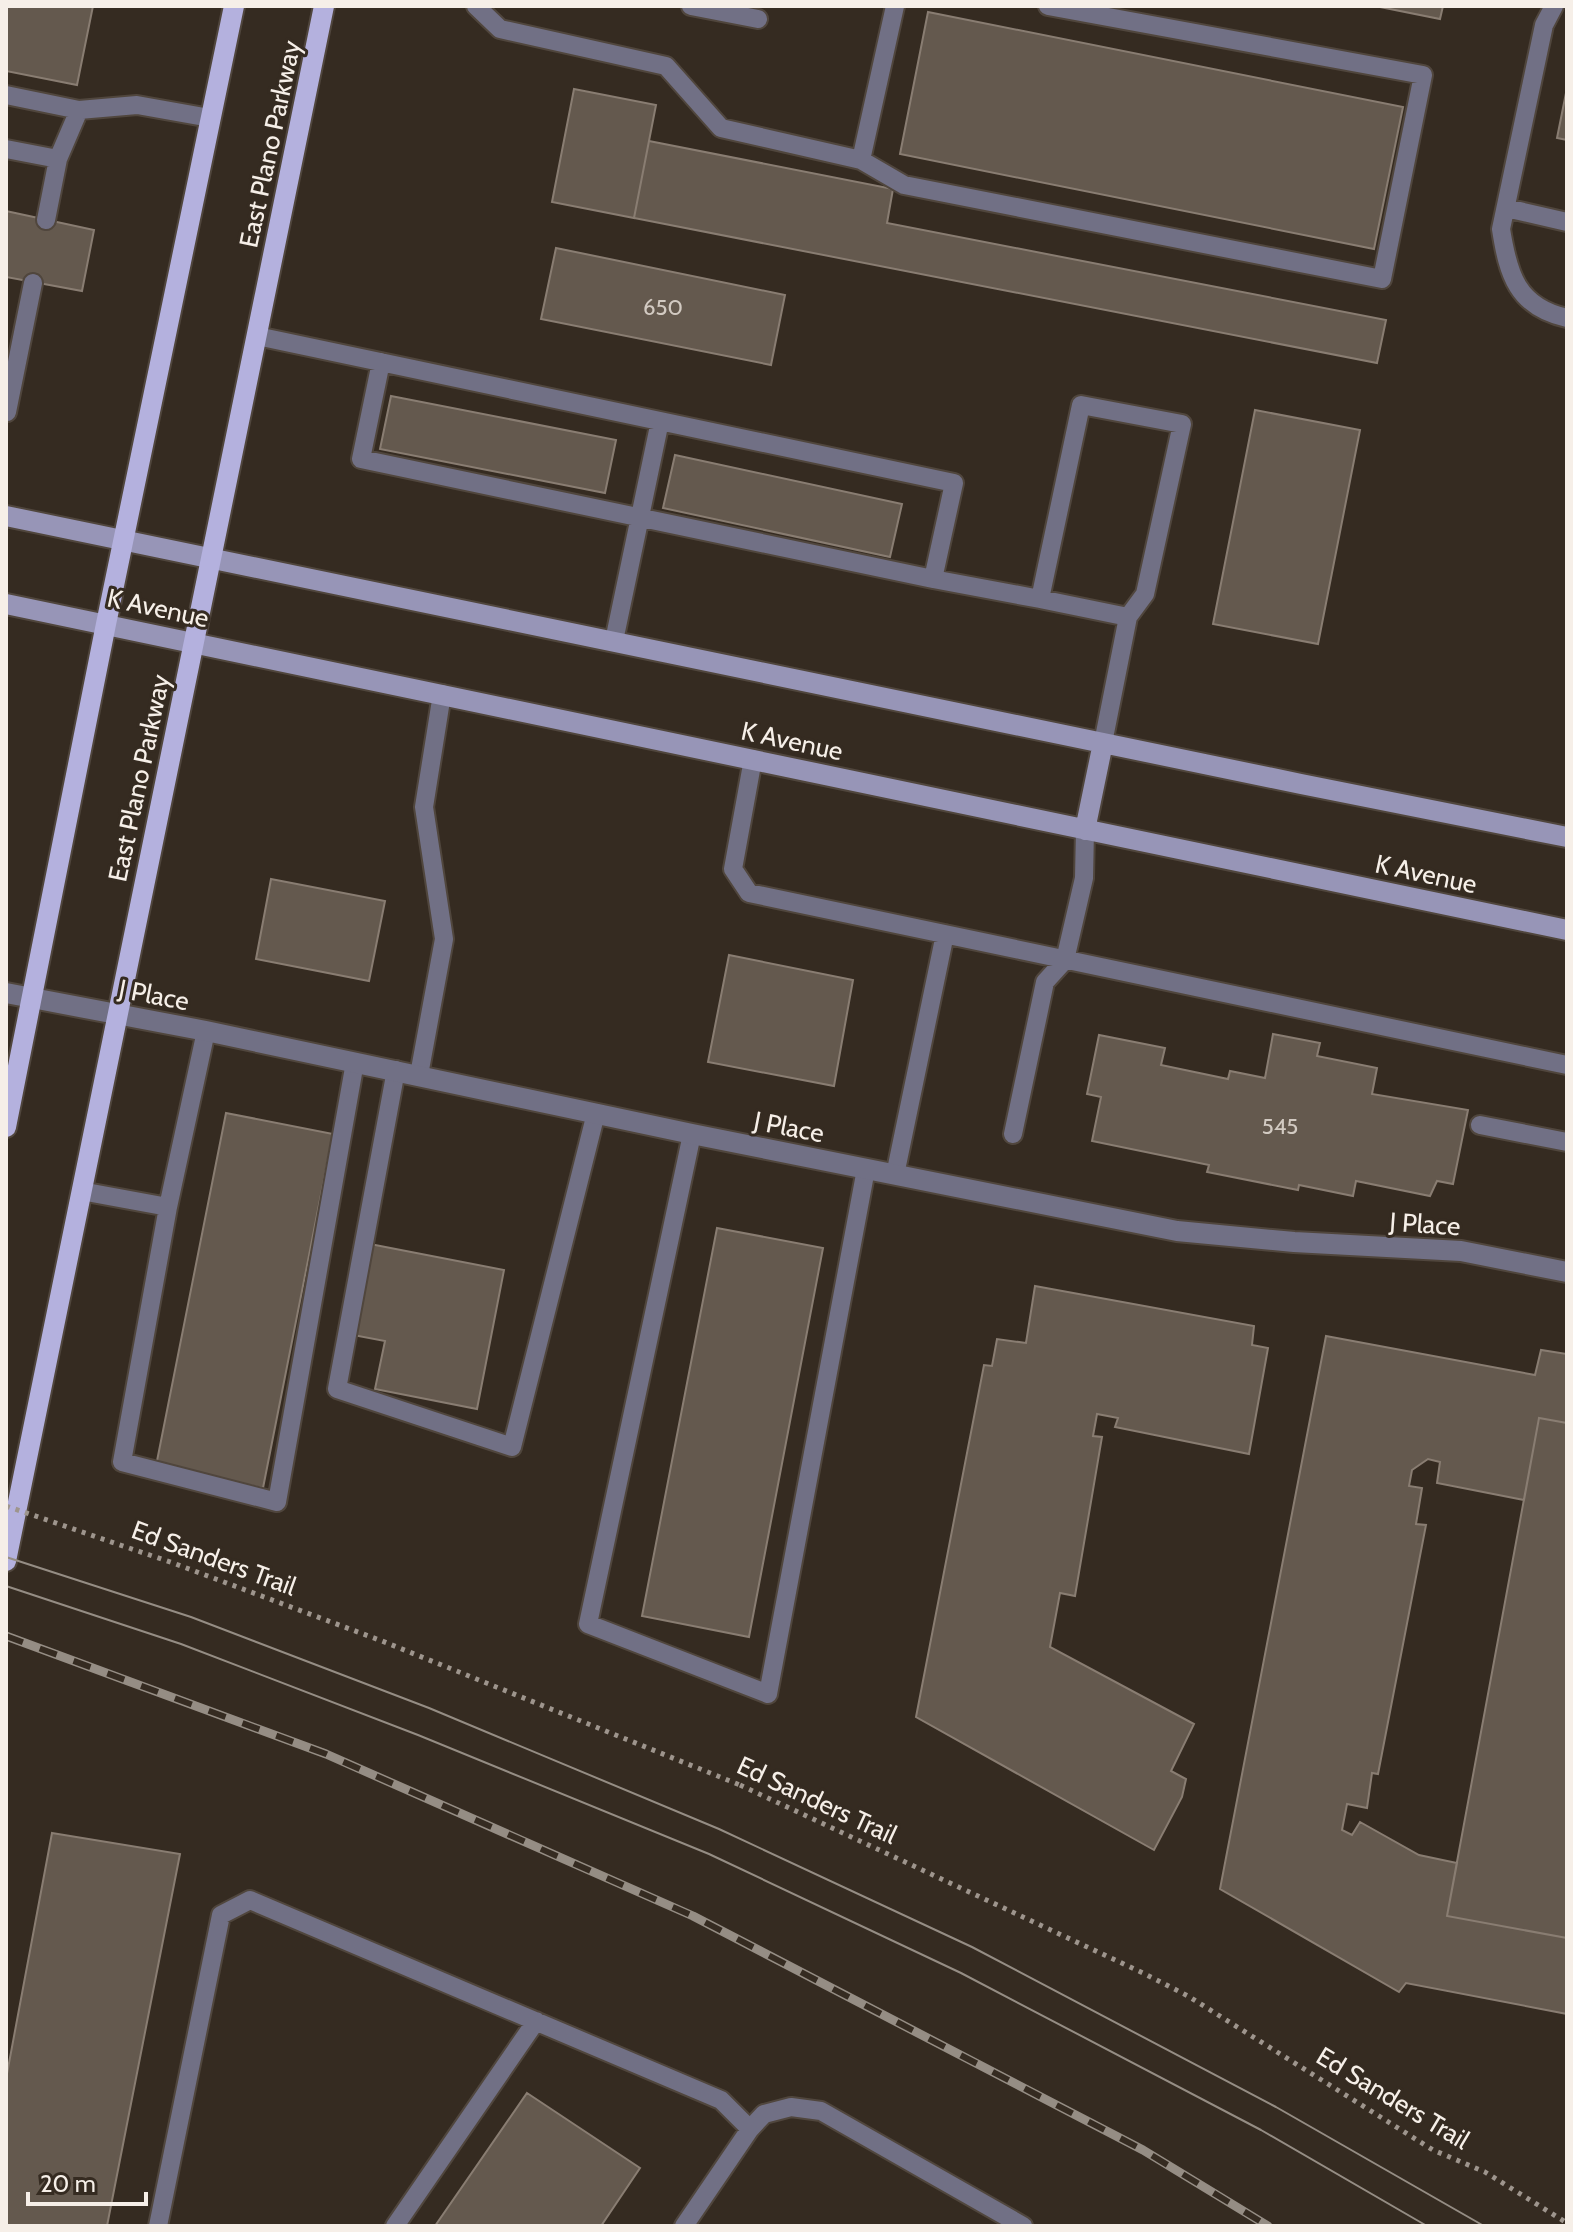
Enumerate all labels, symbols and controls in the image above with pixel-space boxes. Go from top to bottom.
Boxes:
street label: East Plano Parkway [232,37,308,251]
house number: 650 [643,294,683,321]
street label: K Avenue [104,582,212,634]
street label: East Plano Parkway [101,671,177,885]
street label: K Avenue [738,715,846,767]
street label: K Avenue [1372,848,1480,900]
street label: J Place [115,972,192,1017]
street label: J Place [750,1104,827,1149]
house number: 545 [1262,1113,1298,1140]
street label: J Place [1388,1206,1461,1242]
street label: Ed Sanders Trail [127,1513,301,1603]
street label: Ed Sanders Trail [732,1749,902,1851]
street label: Ed Sanders Trail [1311,2040,1475,2156]
scale bar [28,2156,146,2206]
text: 20 m [40,2169,96,2198]

